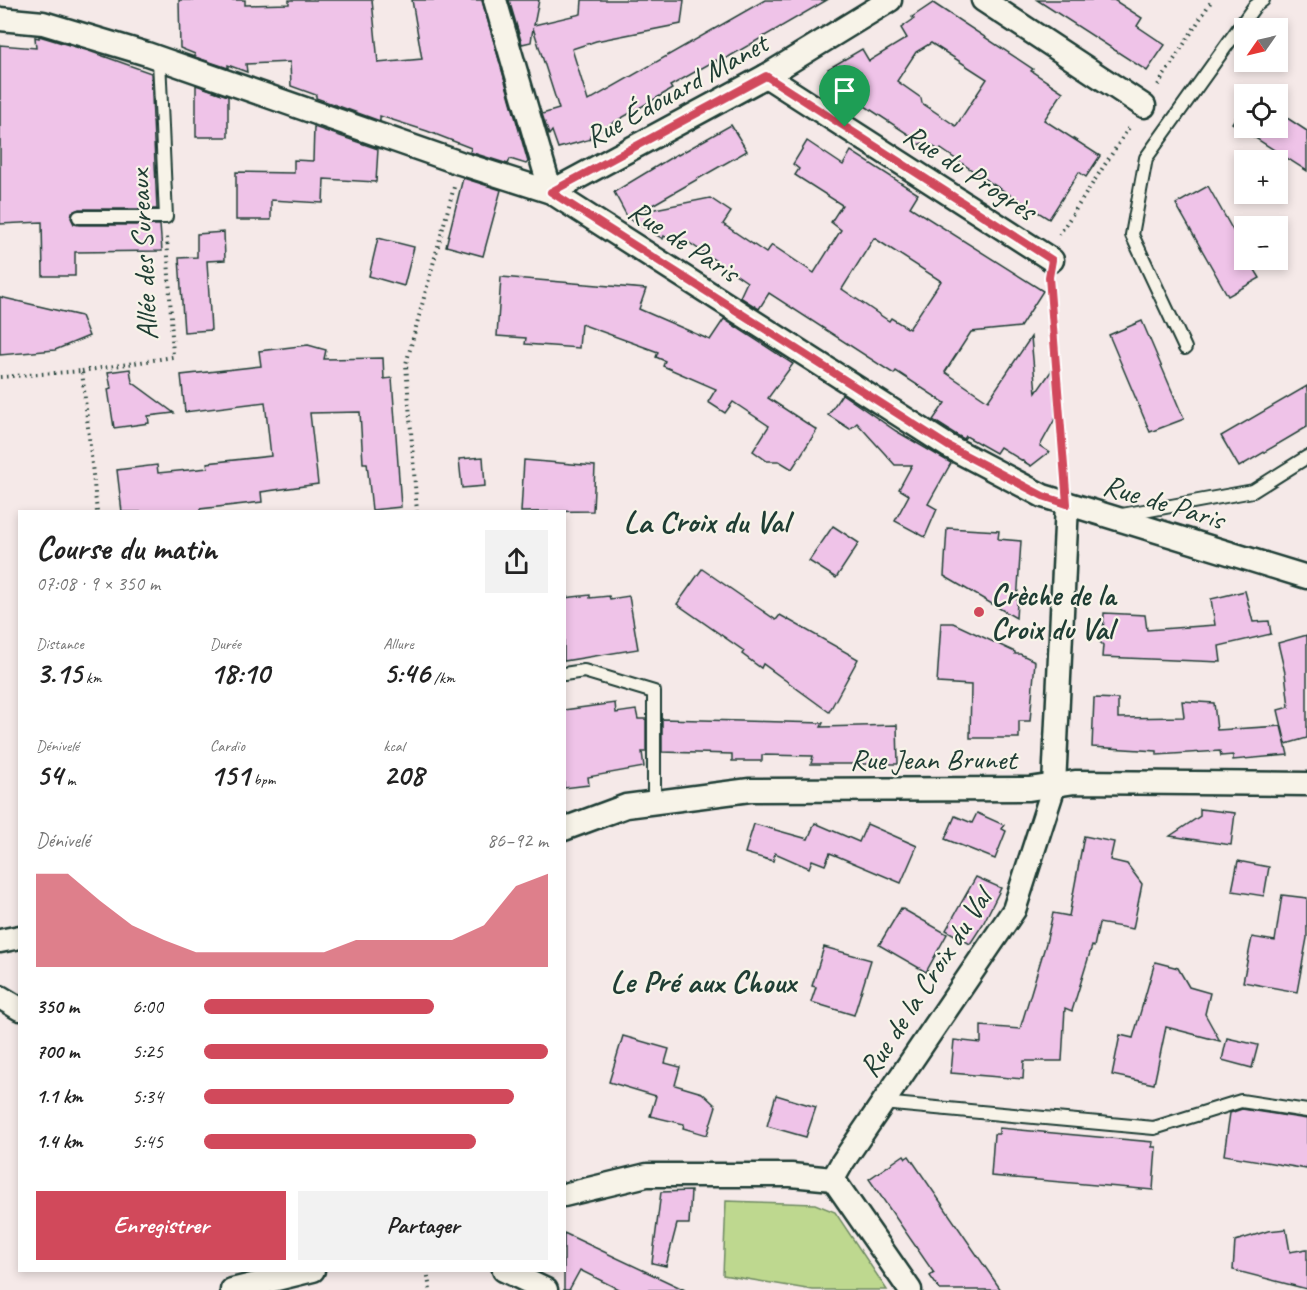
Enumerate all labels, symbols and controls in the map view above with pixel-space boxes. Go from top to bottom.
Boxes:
north arrow [1234,18,1288,72]
map controls [1234,18,1288,270]
street label: Rue Édouard Manet [578,23,777,156]
pin [819,65,870,127]
icon: arrive [828,74,861,107]
button: locate [1234,84,1288,138]
street label: Rue du Progrès [897,115,1046,230]
button: + [1234,150,1288,204]
street label: Allée des Sureaux [119,166,166,341]
street label: Rue de Paris [621,191,749,292]
button: − [1234,216,1288,270]
street label: Rue de Paris [1099,466,1232,539]
district label: La Croix du Val [624,501,795,542]
text: Course du matin [36,527,217,569]
button: share [485,530,548,593]
text: 07:08 · 9 × 350 m [36,571,160,596]
place label: Crèche de la Croix du Val [991,576,1118,648]
marker: Crèche de la Croix du Val [972,605,986,619]
text: Distance [36,634,84,654]
text: Durée [210,634,241,654]
text: Allure [383,634,414,654]
text: 3.15 [36,654,82,692]
text: 18:10 [210,654,270,692]
text: 5:46 [383,654,430,692]
text: km [82,668,101,688]
text: /km [430,668,455,688]
text: Dénivelé [36,736,79,756]
text: Cardio [210,736,245,756]
text: kcal [383,736,404,756]
street label: Rue Jean Brunet [850,740,1019,778]
text: 54 [36,756,63,794]
text: 151 [210,756,250,794]
text: 208 [383,756,424,794]
text: m [63,770,75,790]
text: bpm [250,770,276,790]
text: Dénivelé [36,828,90,853]
text: 86–92 m [487,828,548,853]
street label: Rue de la Croix du Val [850,878,1003,1084]
district label: Le Pré aux Choux [610,961,799,1002]
text: 350 m [36,994,79,1019]
text: 6:00 [132,994,163,1019]
text: 700 m [36,1039,79,1064]
text: 5:25 [132,1039,163,1064]
text: 1.1 km [36,1084,83,1109]
text: 5:34 [132,1084,163,1109]
text: 1.4 km [36,1129,83,1154]
text: 5:45 [132,1129,163,1154]
button: Enregistrer [36,1191,286,1260]
button: Partager [298,1191,548,1260]

